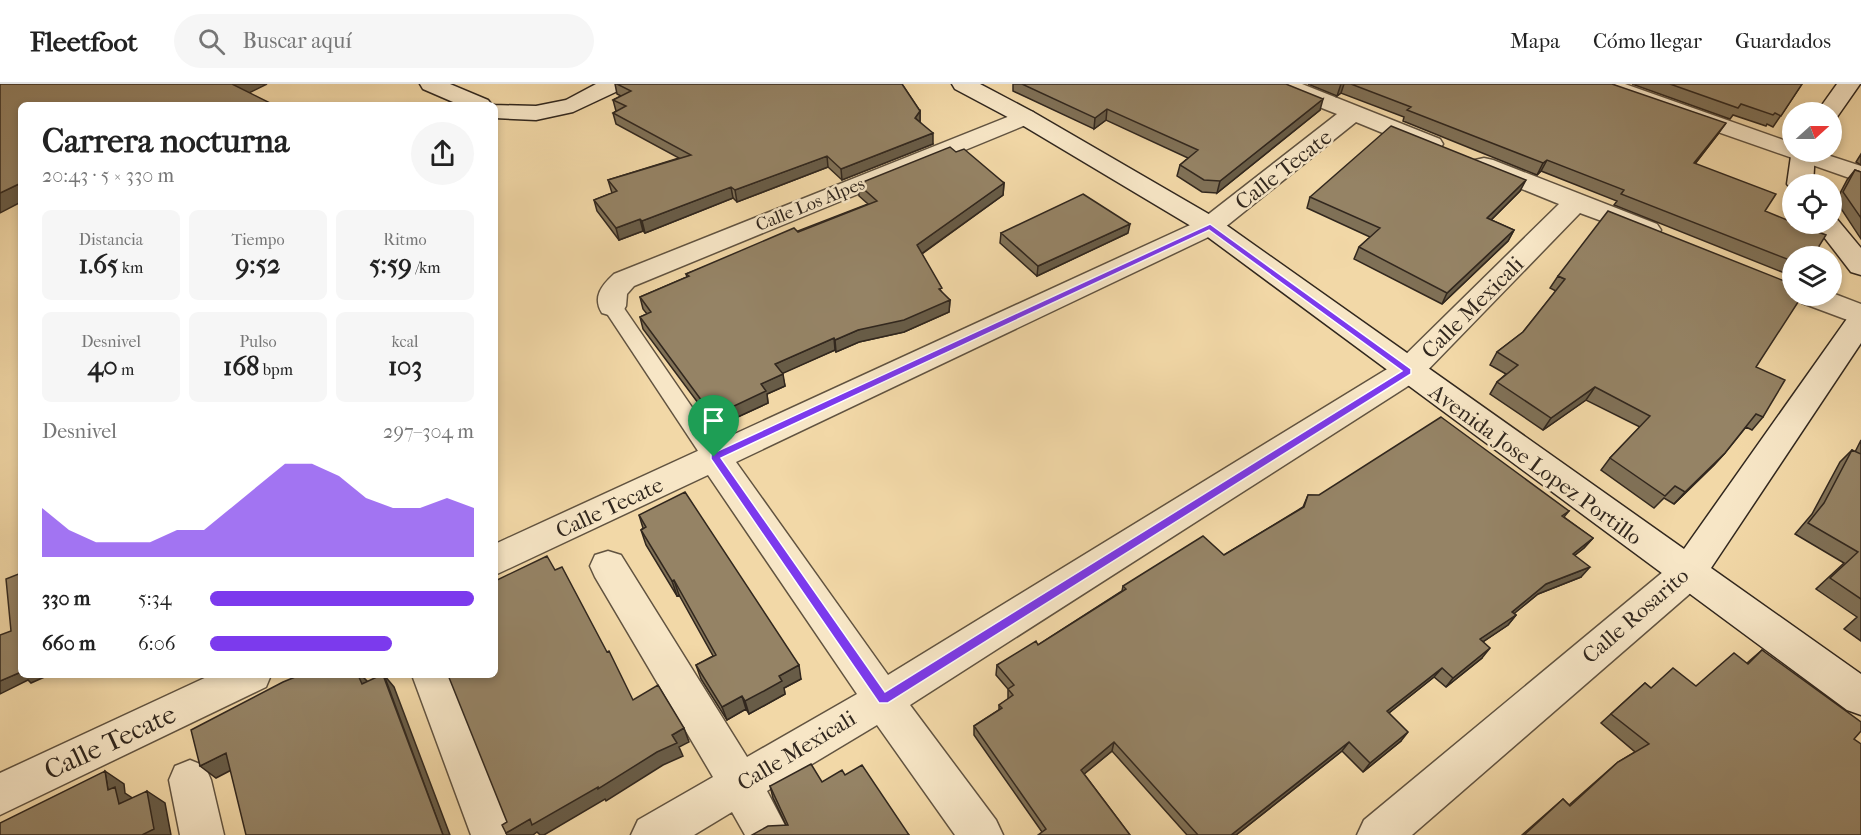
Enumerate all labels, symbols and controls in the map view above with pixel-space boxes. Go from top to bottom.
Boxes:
search box [174,14,594,68]
text: Fleetfoot [30,25,138,58]
icon: search [195,25,228,58]
text: Buscar aquí [243,28,352,54]
text: Mapa [1510,29,1560,53]
text: Cómo llegar [1593,29,1702,53]
text: Guardados [1735,29,1831,53]
north arrow [1782,102,1842,162]
map controls [1782,102,1842,306]
text: Carrera nocturna [42,122,289,161]
button: share [411,122,474,185]
street label: Calle Tecate [1230,124,1337,215]
text: 20:43 · 5 × 330 m [42,164,174,187]
street label: Calle Los Alpes [753,173,868,236]
button: locate [1782,174,1842,234]
text: Distancia [79,230,143,249]
text: Tiempo [231,230,285,249]
text: Ritmo [383,230,427,249]
button: layers [1782,246,1842,306]
text: 1.65 [79,249,118,280]
text: 9:52 [236,249,280,280]
text: 5:59 [369,249,412,280]
street label: Calle Mexicali [1416,251,1529,364]
text: km [118,258,143,277]
text: /km [412,258,441,277]
text: Desnivel [81,332,141,351]
text: Pulso [239,332,277,351]
text: kcal [392,332,418,351]
text: 40 [88,351,117,382]
text: 168 [223,351,259,382]
text: 103 [388,351,422,382]
text: m [117,360,134,379]
text: bpm [259,360,293,379]
street label: Avenida Jose Lopez Portillo [1423,378,1647,551]
pin [688,395,739,457]
icon: arrive [697,404,730,437]
text: Desnivel [42,420,117,443]
text: 297–304 m [383,420,474,443]
street label: Calle Tecate [552,472,667,544]
street label: Calle Rosarito [1577,562,1694,669]
text: 330 m [42,587,90,610]
text: 5:34 [138,587,172,610]
text: 660 m [42,632,96,655]
text: 6:06 [138,632,176,655]
street label: Calle Tecate [39,698,181,786]
street label: Calle Mexicali [733,705,861,796]

